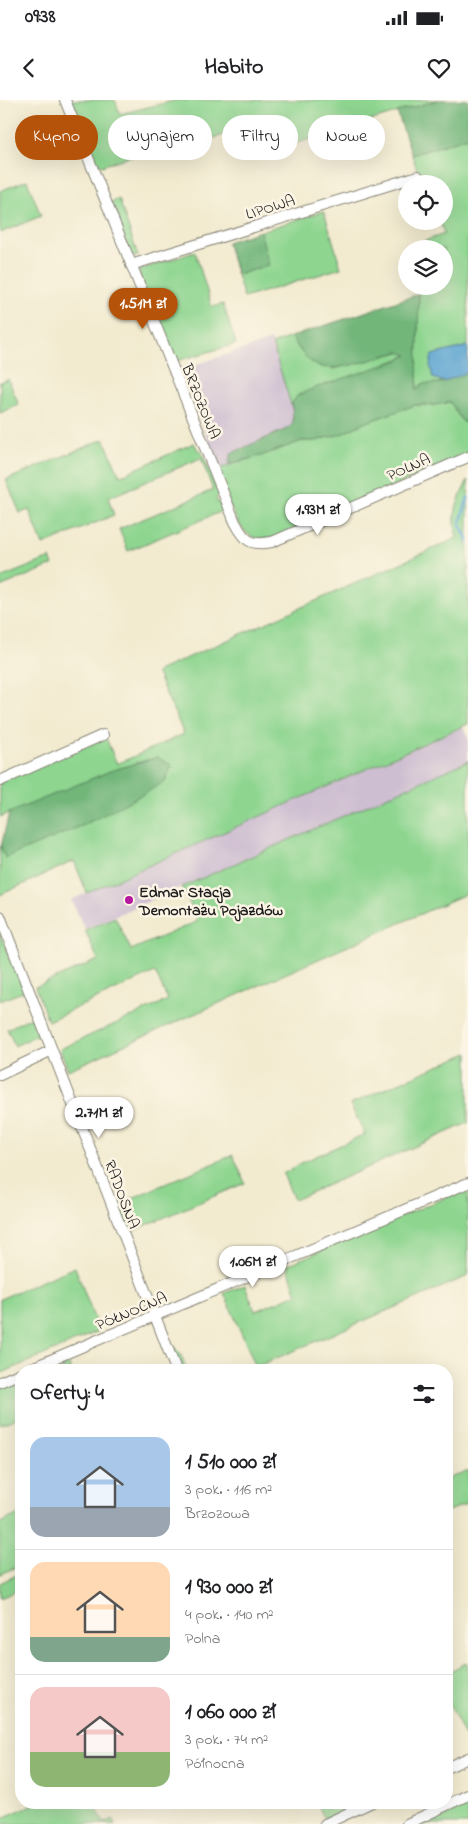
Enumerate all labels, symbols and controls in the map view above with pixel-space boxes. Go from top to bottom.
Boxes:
text: 09:38 [25,4,56,31]
text: Habito [204,52,264,84]
icon: back [15,54,43,82]
icon: heart [425,54,453,82]
chip: Kupno [15,115,98,160]
chip: Wynajem [108,115,212,160]
chip: Filtry [222,115,298,160]
chip: Nowe [308,115,385,160]
map controls [398,175,453,295]
button: locate [398,175,453,230]
street label: LIPOWA [243,189,298,227]
button: layers [398,240,453,295]
pin: 1.51M zł [91,288,195,330]
text: 1.51M zł [120,292,166,316]
street label: BRZOZOWA [174,360,226,443]
street label: POLNA [383,448,435,488]
pin: 1.93M zł [266,494,370,536]
text: 1.93M zł [296,498,340,522]
place label: Edmar Stacja Demontażu Pojazdów [138,881,284,923]
marker: Edmar Stacja Demontażu Pojazdów [123,894,135,906]
pin: 2.71M zł [47,1096,151,1139]
text: 2.71M zł [76,1101,122,1125]
street label: RADOSNA [97,1157,145,1233]
pin: 1.06M zł [201,1246,305,1288]
text: 1.06M zł [230,1250,276,1274]
street label: PÓŁNOCNA [92,1286,171,1338]
text: Oferty: 4 [30,1379,104,1409]
icon: filters [410,1380,438,1408]
text: 1 510 000 zł [185,1448,276,1478]
icon: home [70,1457,130,1517]
text: 3 pok. · 116 m² [185,1478,272,1502]
text: Brzozowa [185,1502,250,1526]
text: 1 930 000 zł [185,1573,272,1603]
icon: home [70,1582,130,1642]
text: 4 pok. · 140 m² [185,1603,274,1627]
text: Polna [185,1627,220,1651]
text: 1 060 000 zł [185,1698,276,1728]
icon: home [70,1707,130,1767]
text: 3 pok. · 74 m² [185,1728,268,1752]
text: Północna [185,1752,245,1776]

